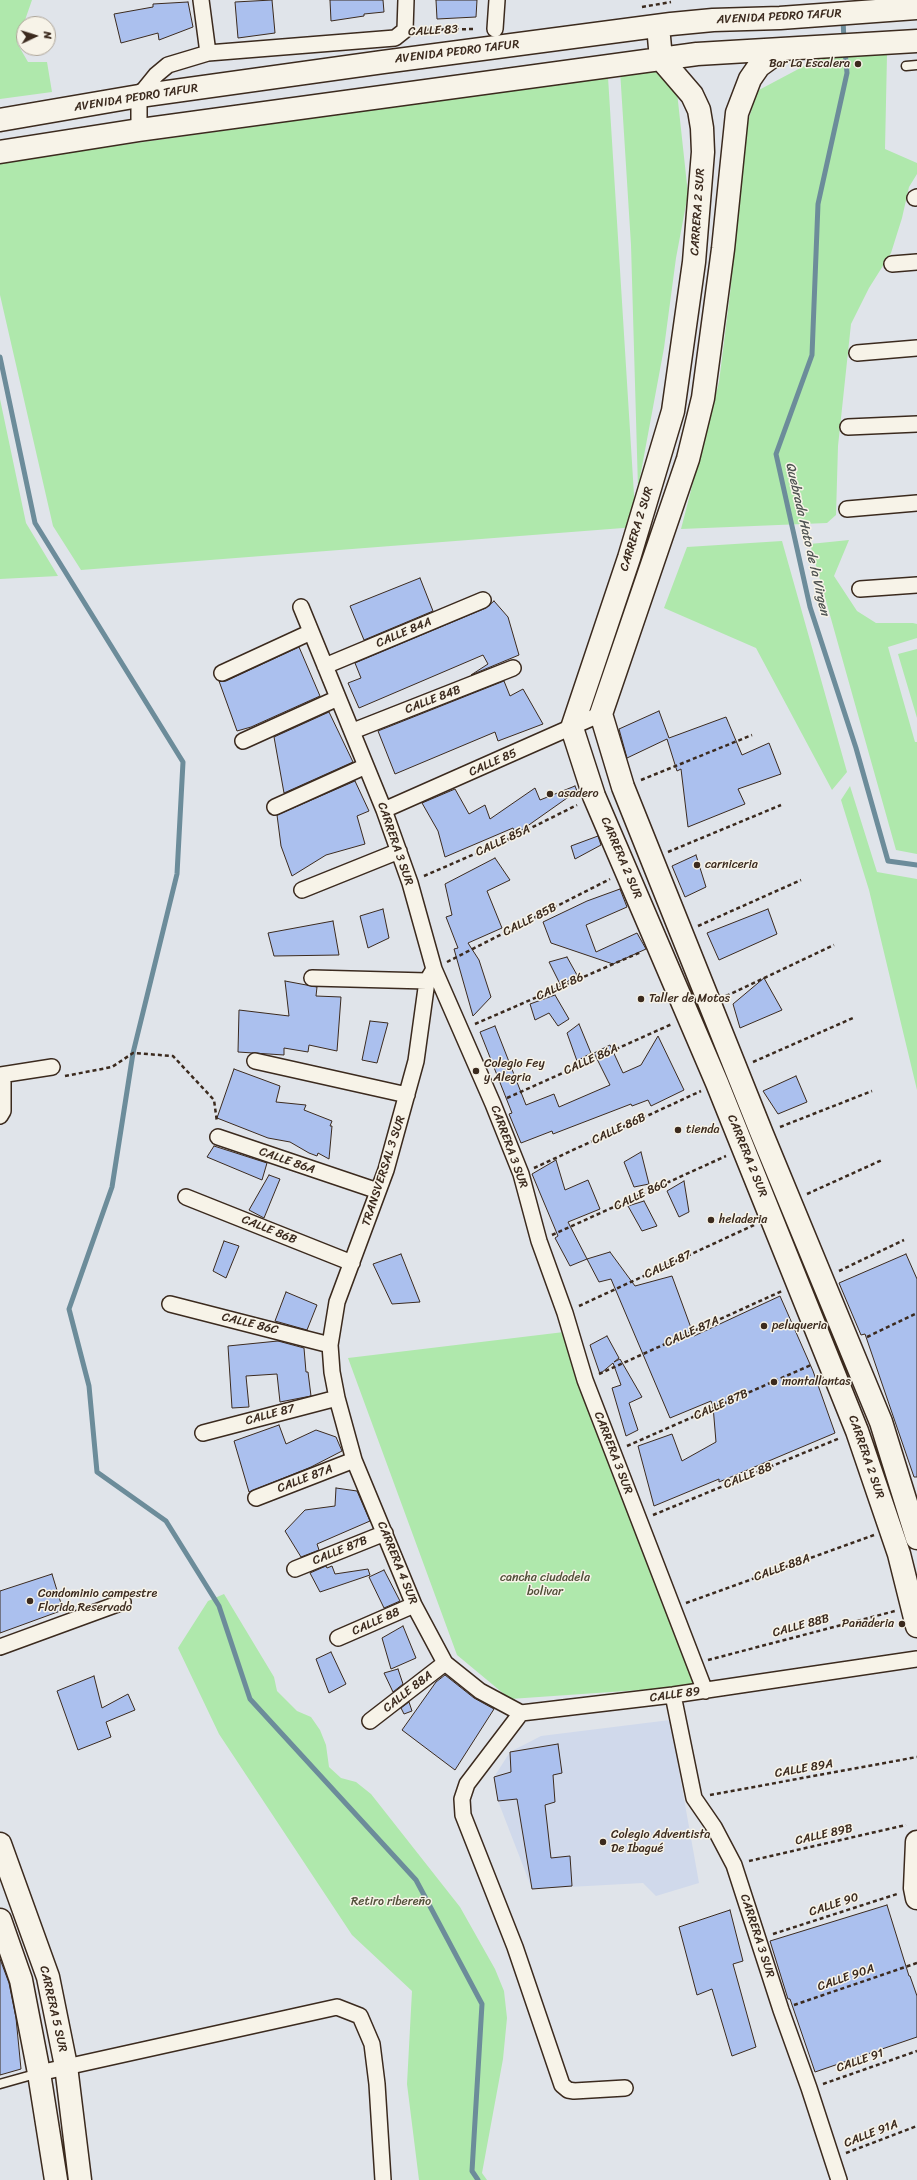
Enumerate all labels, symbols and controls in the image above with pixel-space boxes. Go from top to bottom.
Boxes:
street label: AVENIDA PEDRO TAFUR [716,7,842,27]
north arrow [16,16,56,56]
street label: CALLE 83 [408,23,458,39]
text: N [38,31,57,40]
street label: AVENIDA PEDRO TAFUR [394,37,520,67]
place label: Bar La Escalera [769,57,850,71]
marker: Bar La Escalera [853,59,863,69]
street label: AVENIDA PEDRO TAFUR [73,81,199,115]
street label: CARRERA 2 SUR [688,168,708,256]
water label: Quebrada Hato de la Virgen [782,461,832,617]
street label: CARRERA 2 SUR [617,485,657,573]
street label: CALLE 84A [374,615,434,651]
street label: CALLE 84B [403,683,463,717]
street label: CALLE 85 [467,746,519,780]
place label: asadero [558,787,599,801]
marker: asadero [545,789,555,799]
street label: CARRERA 3 SUR [374,800,416,888]
street label: CARRERA 2 SUR [597,815,645,901]
street label: CALLE 85A [473,822,533,860]
place label: carniceria [705,858,758,872]
marker: carniceria [692,860,702,870]
street label: CALLE 85B [501,900,559,940]
street label: CALLE 86 [534,970,586,1004]
place label: Taller de Motos [649,992,730,1006]
marker: Taller de Motos [636,994,646,1004]
street label: CALLE 86A [562,1042,620,1078]
place label: Colegio Fey y Alegria [484,1057,545,1085]
marker: Colegio Fey y Alegria [471,1066,481,1076]
street label: CARRERA 3 SUR [487,1104,531,1190]
street label: CALLE 86B [590,1110,648,1148]
street label: CARRERA 2 SUR [724,1113,770,1199]
street label: TRANSVERSAL 3 SUR [359,1114,409,1228]
place label: tienda [686,1123,720,1137]
marker: tienda [673,1125,683,1135]
street label: CALLE 86A [257,1145,317,1177]
street label: CALLE 86C [612,1176,670,1214]
street label: CALLE 86B [239,1212,299,1248]
place label: heladeria [719,1213,767,1227]
marker: heladeria [706,1215,716,1225]
street label: CALLE 87 [642,1248,694,1282]
street label: CALLE 86C [220,1310,280,1338]
street label: CALLE 87A [662,1314,722,1350]
place label: peluqueria [772,1319,827,1333]
marker: peluqueria [759,1321,769,1331]
place label: montallantas [782,1375,851,1389]
marker: montallantas [769,1377,779,1387]
street label: CALLE 87B [692,1387,750,1423]
street label: CALLE 87 [244,1402,296,1428]
street label: CARRERA 3 SUR [591,1410,635,1496]
street label: CARRERA 2 SUR [845,1413,887,1501]
street label: CALLE 88 [722,1460,774,1492]
street label: CALLE 87A [275,1462,335,1496]
street label: CARRERA 4 SUR [374,1519,420,1607]
street label: CALLE 87B [310,1533,370,1569]
street label: CALLE 88A [752,1551,812,1585]
park label: cancha ciudadela bolivar [500,1571,590,1599]
place label: Condominio campestre Florida Reservado [38,1587,157,1615]
marker: Condominio campestre Florida Reservado [25,1596,35,1606]
street label: CALLE 88 [350,1605,402,1639]
street label: CALLE 88B [771,1612,831,1640]
place label: Panaderia [842,1617,894,1631]
marker: Panaderia [897,1619,907,1629]
street label: CALLE 88A [380,1668,436,1716]
street label: CALLE 89 [649,1684,701,1706]
street label: CALLE 89A [774,1757,834,1781]
street label: CALLE 89B [794,1821,854,1849]
place label: Colegio Adventista De Ibagué [611,1828,710,1856]
marker: Colegio Adventista De Ibagué [598,1837,608,1847]
street label: CALLE 90 [807,1890,861,1920]
street label: CARRERA 3 SUR [737,1892,777,1980]
park label: Retiro ribereño [351,1895,431,1909]
street label: CALLE 90A [816,1962,876,1994]
street label: CARRERA 5 SUR [36,1965,70,2053]
street label: CALLE 91 [835,2046,885,2076]
street label: CALLE 91A [842,2117,900,2151]

